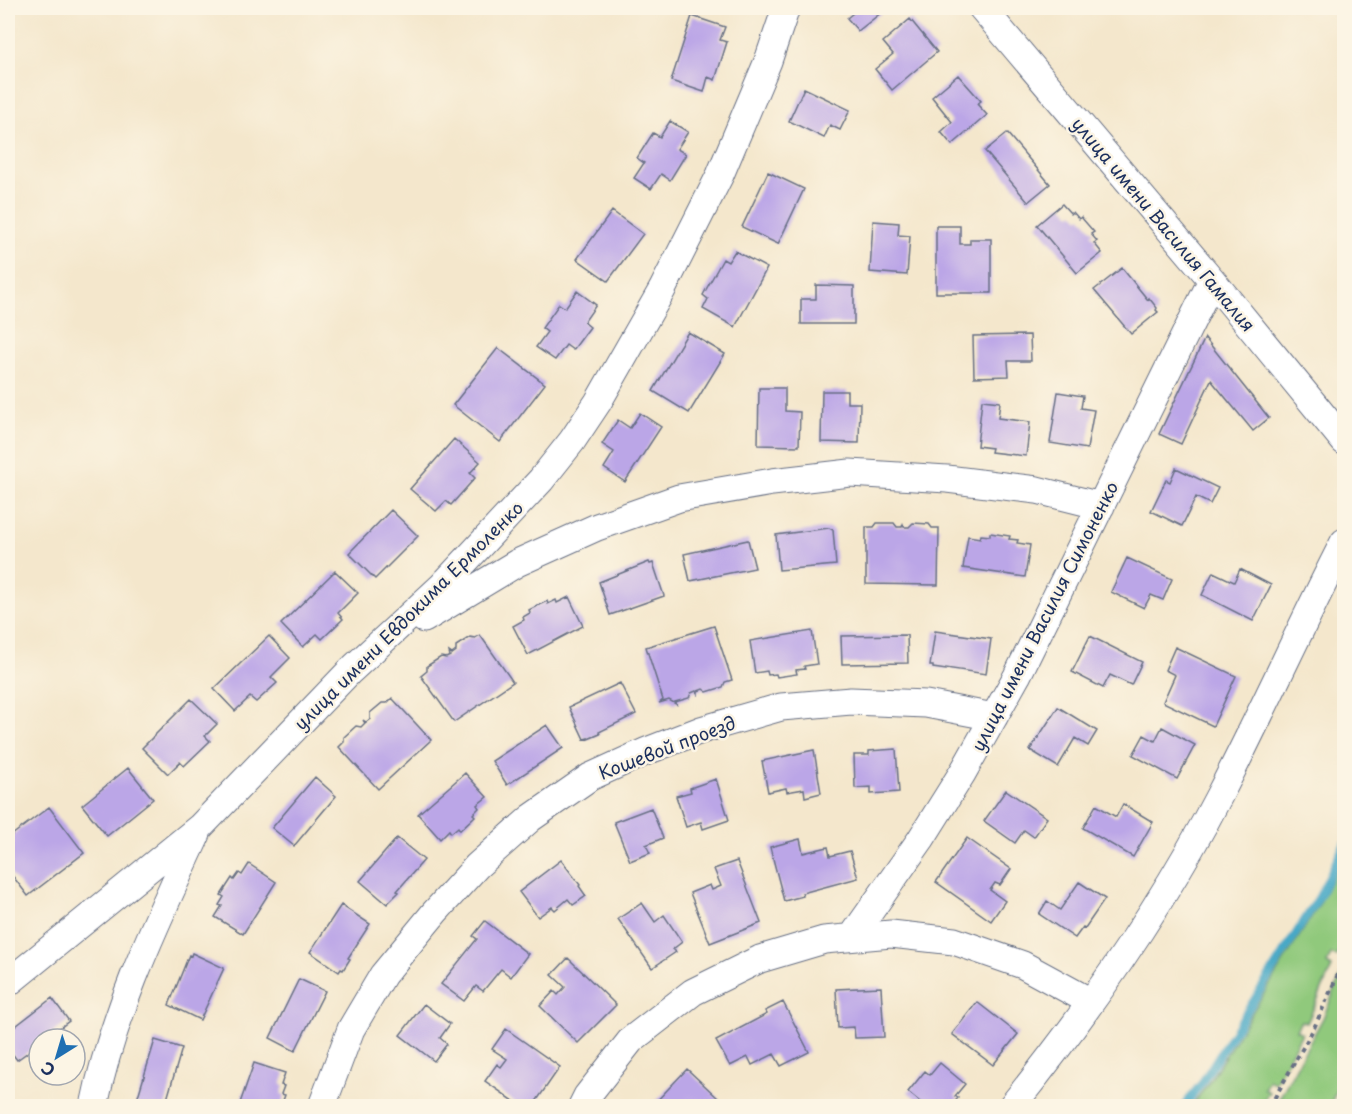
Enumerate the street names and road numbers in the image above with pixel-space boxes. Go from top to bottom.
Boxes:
street label: улица имени Василия Гамалия [1066,111,1262,337]
street label: улица имени Василия Симоненко [964,476,1124,756]
street label: улица имени Евдокима Ермоленко [287,494,529,736]
street label: Кошевой проезд [594,708,740,786]

